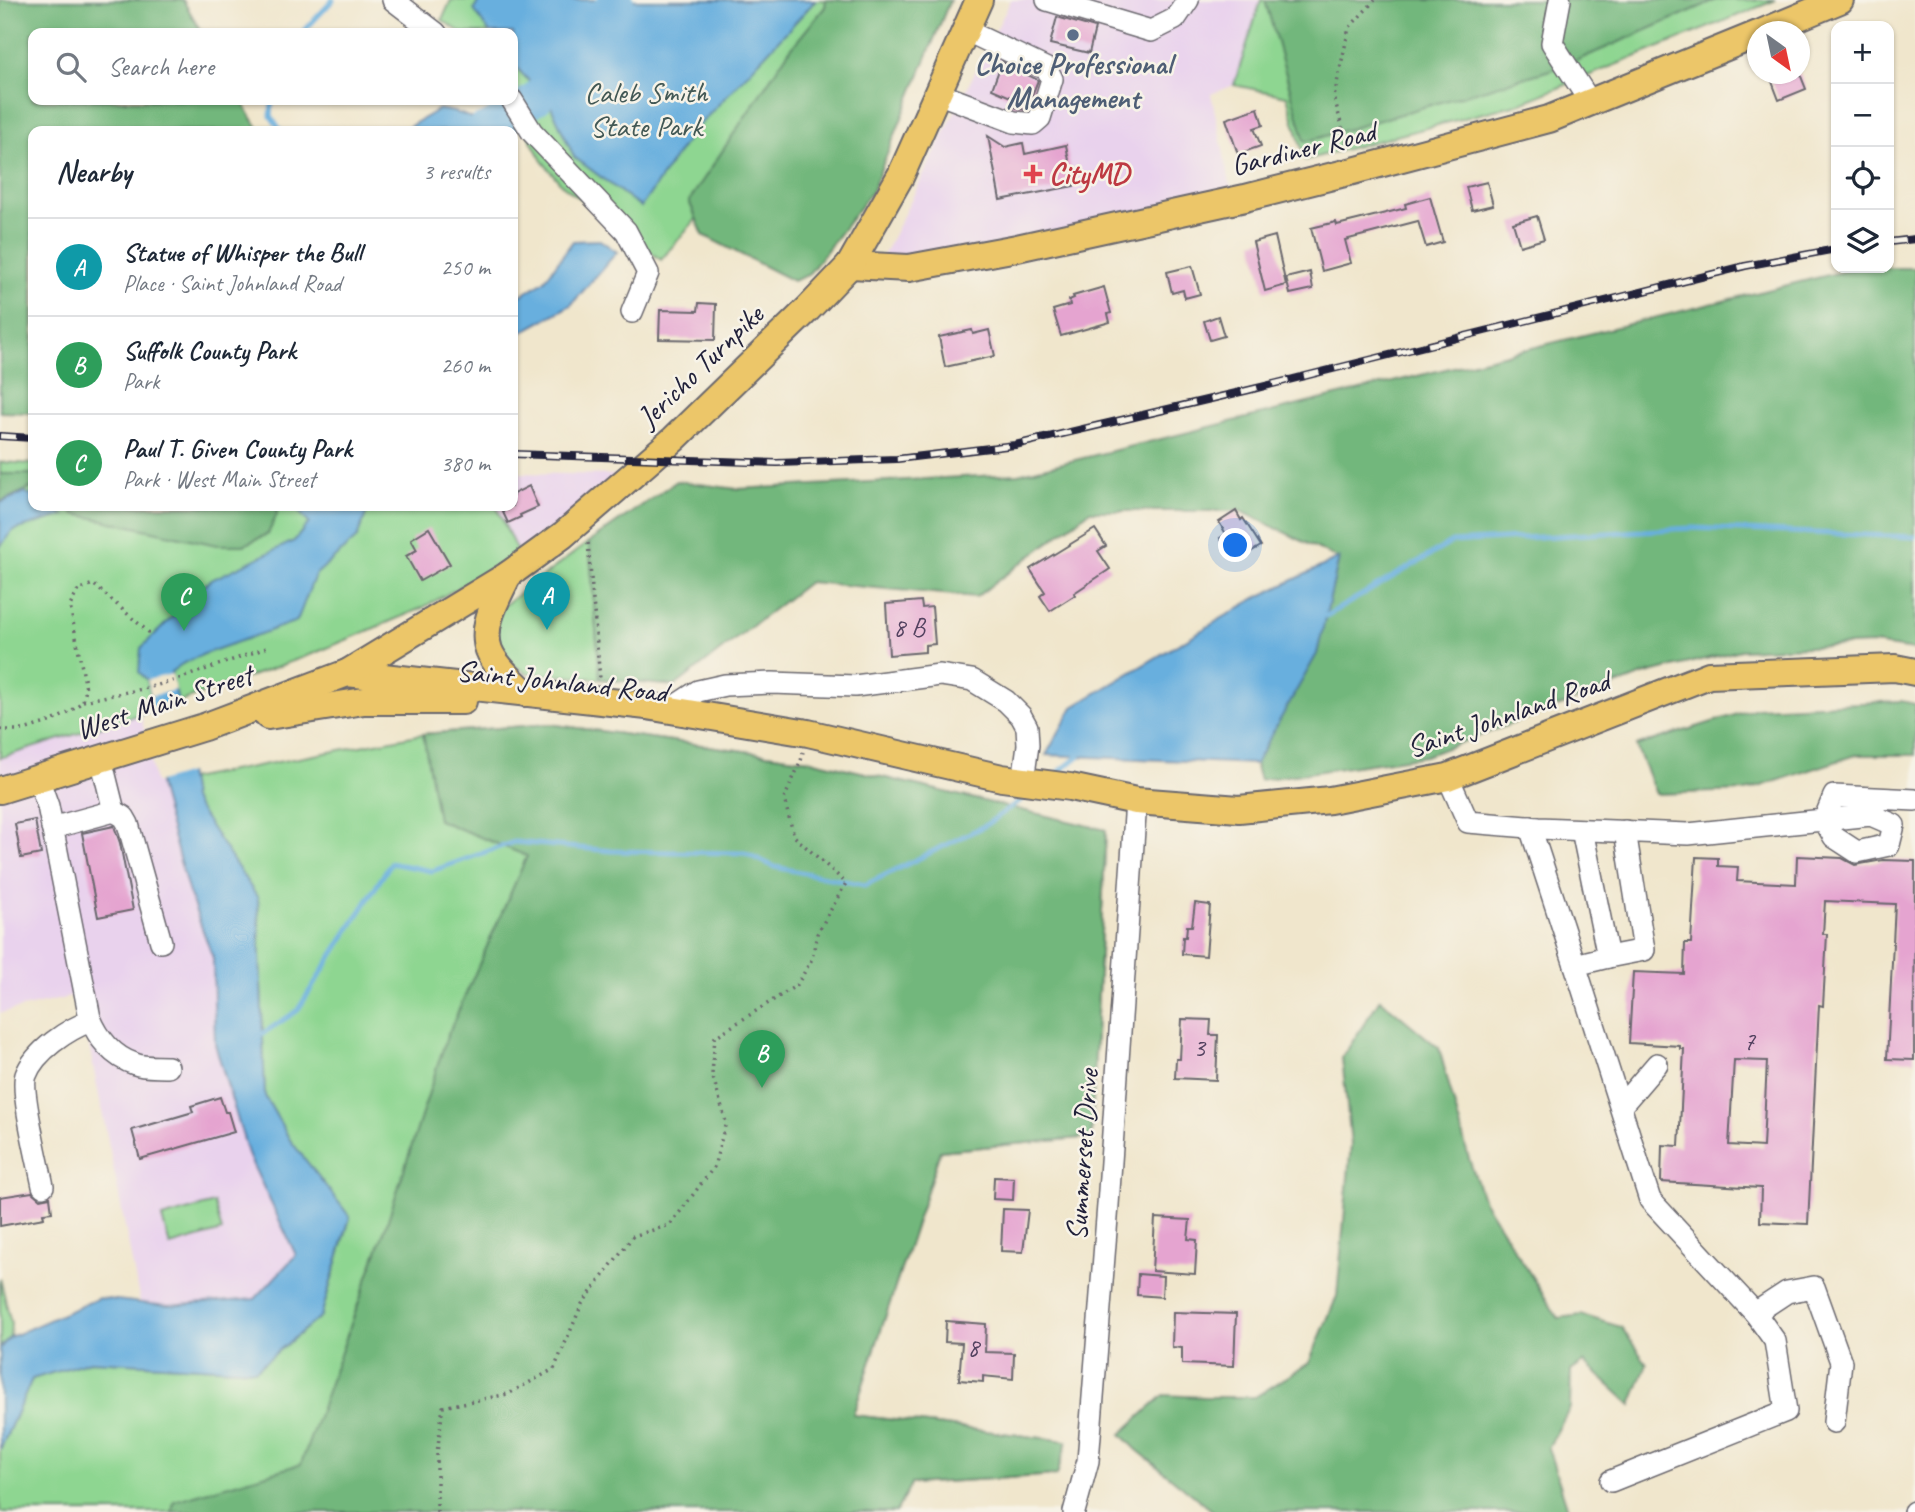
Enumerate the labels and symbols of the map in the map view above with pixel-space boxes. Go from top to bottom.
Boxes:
north arrow [1747,21,1810,84]
marker: Choice Professional Management [1065,27,1081,43]
place label: Choice Professional Management [974,45,1177,117]
park label: Caleb Smith State Park [585,73,709,145]
street label: Gardiner Road [1227,111,1383,184]
place label: CityMD [1049,155,1132,194]
marker: CityMD [1023,164,1043,184]
street label: Jericho Turnpike [627,295,773,437]
your location [1218,528,1252,562]
pin: A [524,572,570,630]
pin: C [161,573,207,631]
house number: 8 B [893,611,926,644]
street label: Saint Johnland Road [455,651,673,711]
street label: West Main Street [71,654,261,748]
street label: Saint Johnland Road [1402,660,1618,766]
house number: 7 [1743,1025,1756,1058]
pin: B [739,1030,785,1088]
house number: 3 [1193,1031,1207,1064]
street label: Summerset Drive [1057,1066,1107,1242]
house number: 8 [967,1331,981,1364]

